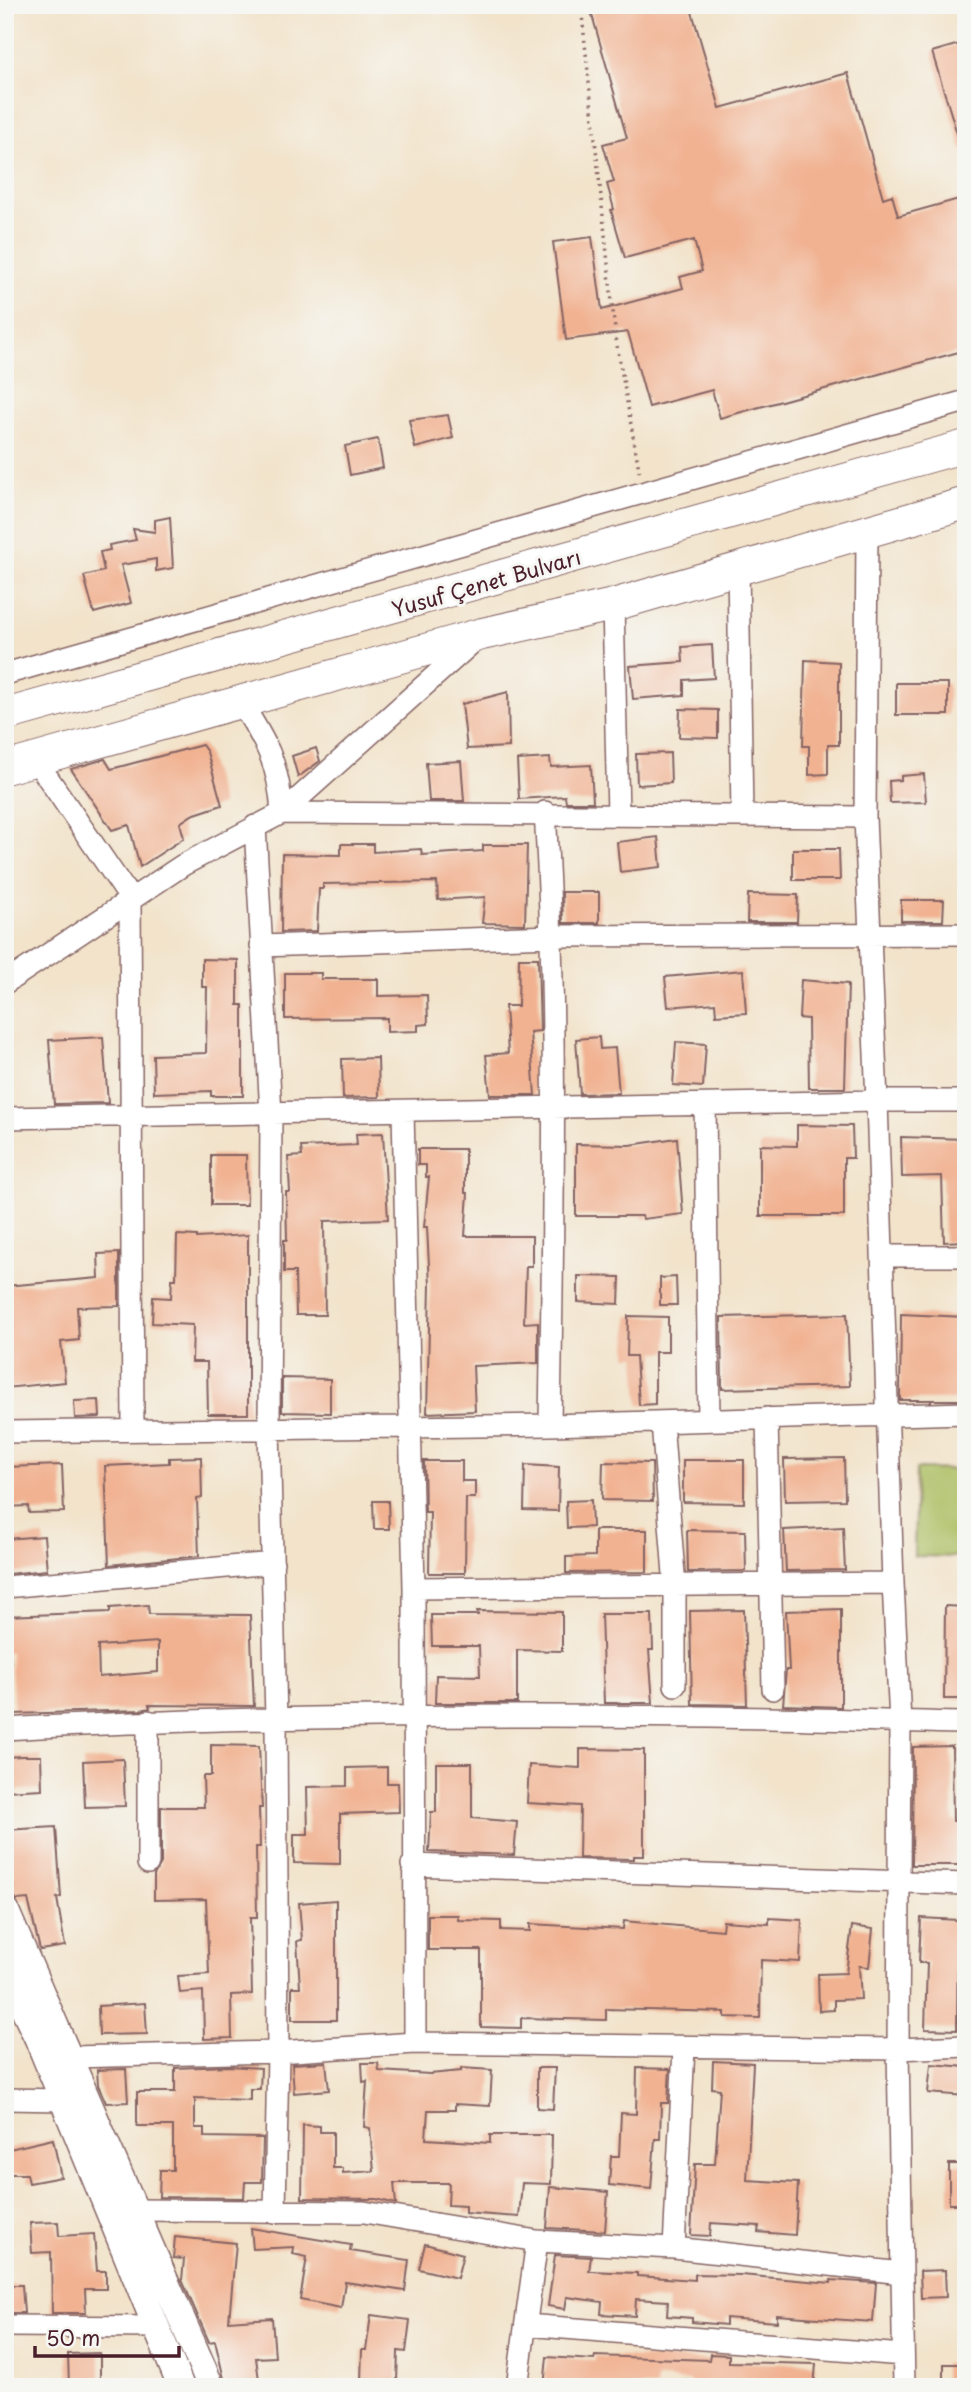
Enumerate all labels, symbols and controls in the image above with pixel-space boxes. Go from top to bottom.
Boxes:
street label: Yusuf Çenet Bulvarı [388,540,584,624]
scale bar [35,2315,178,2359]
text: 50 m [46,2321,100,2353]

